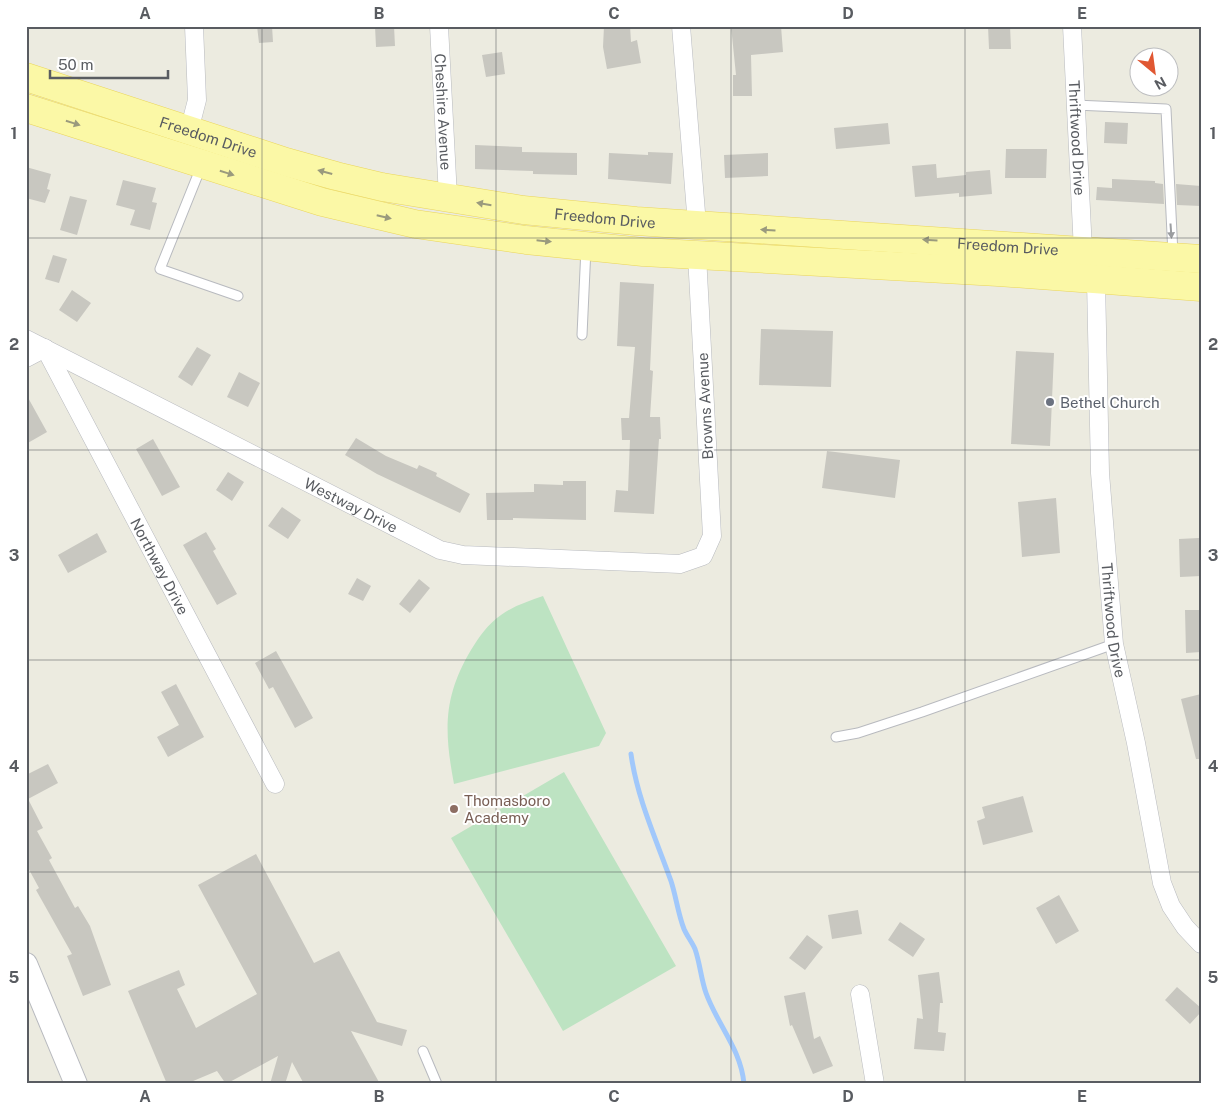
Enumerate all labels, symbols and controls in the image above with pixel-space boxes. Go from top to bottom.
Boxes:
text: A [139,4,151,23]
text: B [374,4,385,23]
text: C [608,4,620,23]
text: D [842,4,854,23]
text: E [1077,4,1087,23]
scale bar [50,48,168,80]
north arrow [1130,48,1180,98]
street label: Cheshire Avenue [432,53,455,171]
text: 50 m [58,56,93,73]
text: N [1152,74,1169,93]
street label: Thriftwood Drive [1066,80,1089,196]
street label: Freedom Drive [158,113,259,161]
one-way arrow [65,120,80,127]
text: 1 [11,124,17,143]
text: 1 [1210,124,1216,143]
one-way arrow [317,168,332,176]
one-way arrow [220,169,235,177]
one-way arrow [476,199,492,207]
street label: Freedom Drive [554,205,656,231]
one-way arrow [376,213,391,221]
one-way arrow [1167,223,1175,239]
one-way arrow [759,225,775,233]
street label: Freedom Drive [957,234,1059,258]
one-way arrow [922,236,938,244]
one-way arrow [536,238,552,246]
text: 2 [9,335,19,354]
text: 2 [1208,335,1218,354]
street label: Browns Avenue [694,352,716,460]
place label: Bethel Church [1060,394,1160,411]
marker: Bethel Church [1044,396,1056,408]
street label: Westway Drive [302,474,401,536]
street label: Northway Drive [128,515,192,617]
text: 3 [9,546,19,565]
text: 3 [1208,546,1218,565]
street label: Thriftwood Drive [1099,562,1130,679]
text: 4 [9,757,20,776]
text: 4 [1208,757,1219,776]
place label: Thomasboro Academy [464,792,550,826]
marker: Thomasboro Academy [448,803,460,815]
text: 5 [9,968,20,987]
text: 5 [1208,968,1219,987]
text: A [139,1087,151,1106]
text: B [374,1087,385,1106]
text: C [608,1087,620,1106]
text: D [842,1087,854,1106]
text: E [1077,1087,1087,1106]

